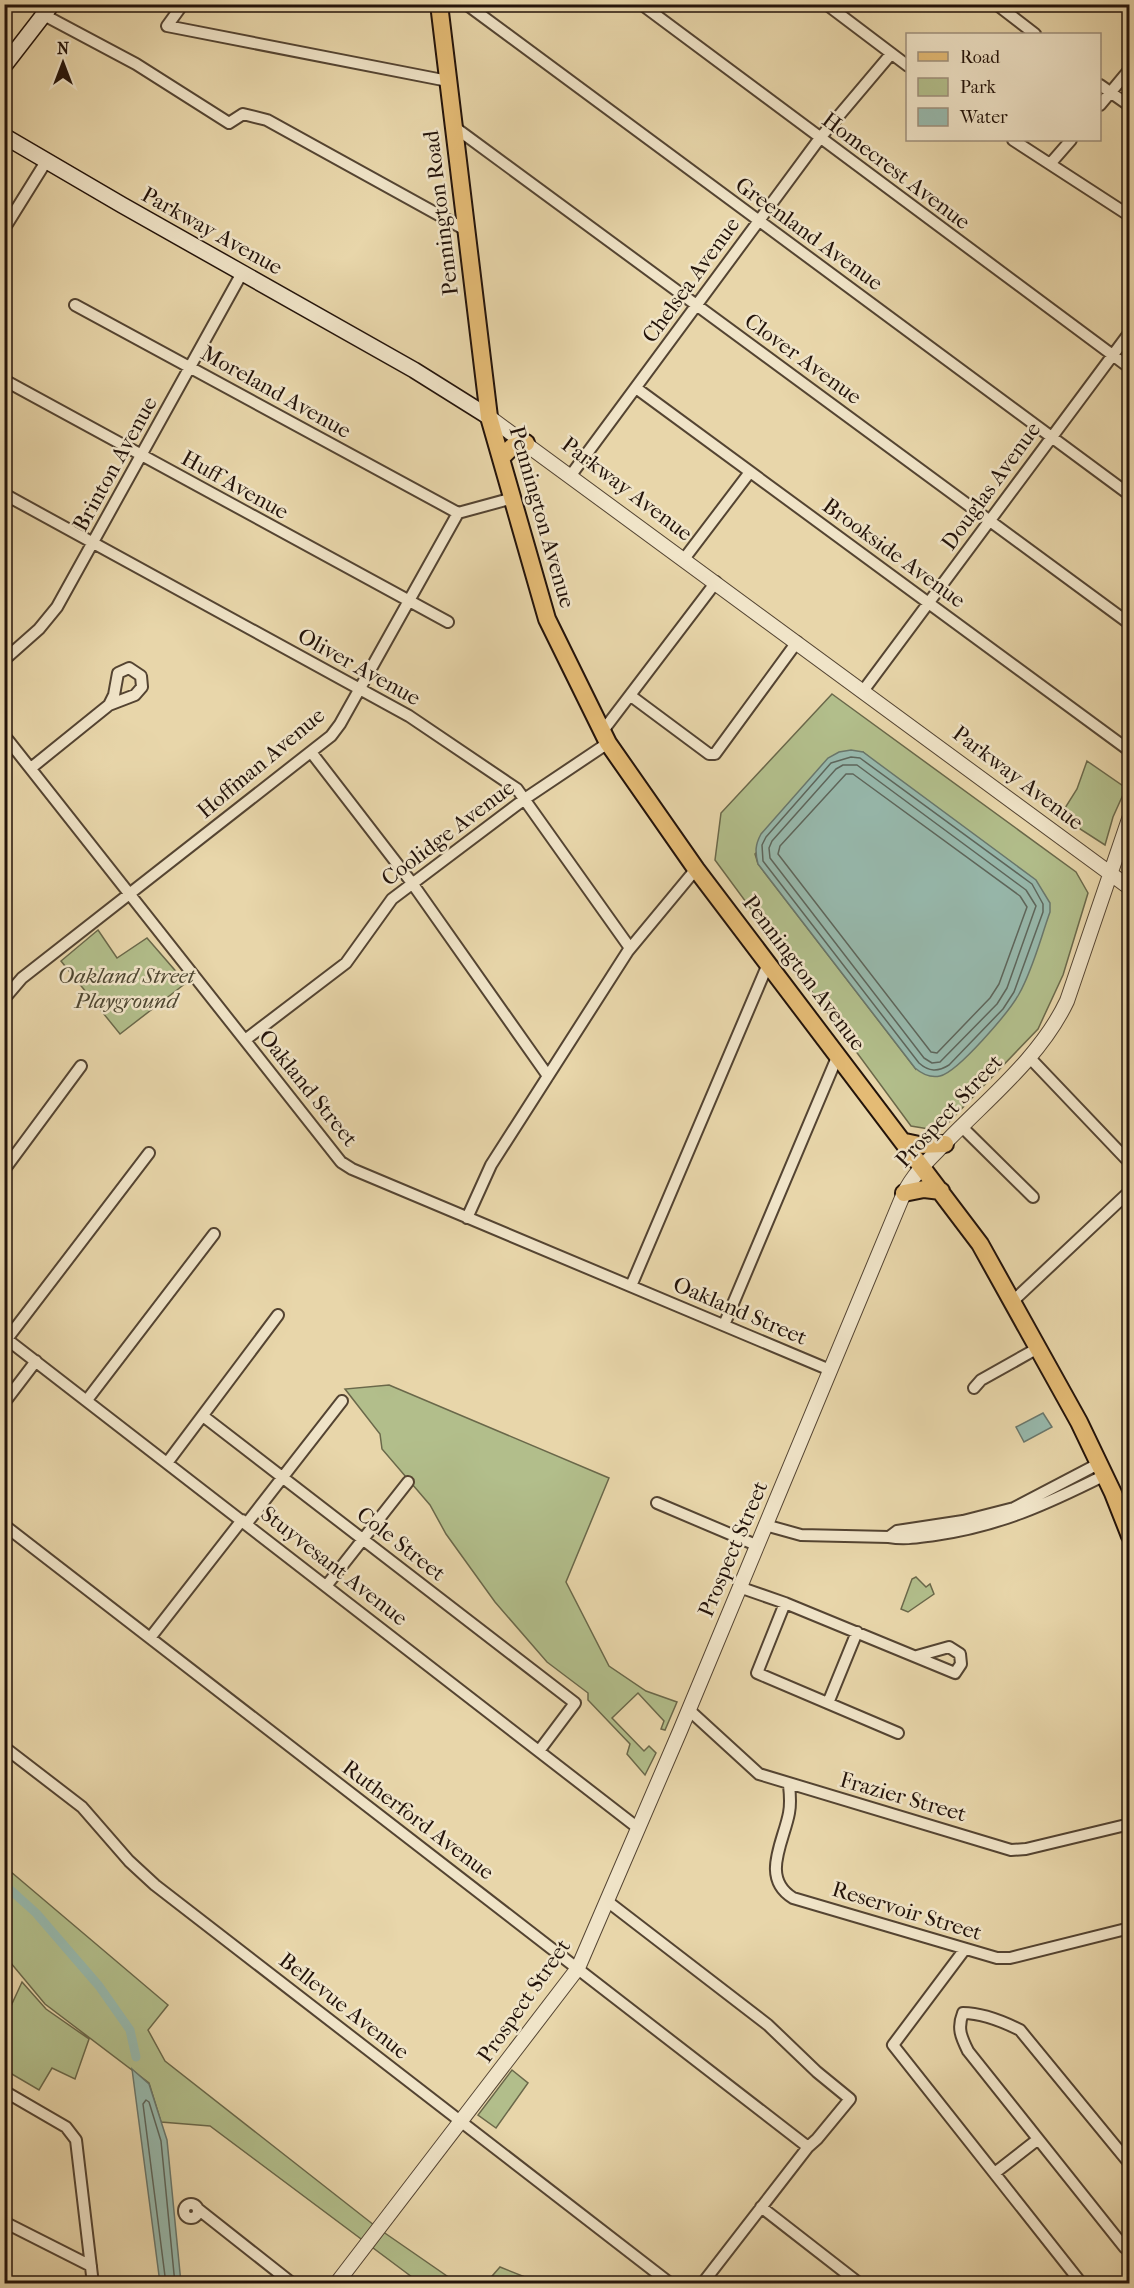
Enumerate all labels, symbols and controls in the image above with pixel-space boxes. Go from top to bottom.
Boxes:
north arrow [33,33,93,93]
legend [906,33,1101,141]
text: N [57,39,70,58]
text: Road [960,47,1000,68]
text: Park [960,77,997,98]
street label: Homecrest Avenue [817,107,975,235]
text: Water [959,107,1008,128]
street label: Pennington Road [418,128,464,297]
street label: Greenland Avenue [730,172,888,296]
street label: Parkway Avenue [137,182,287,281]
street label: Chelsea Avenue [637,212,745,348]
street label: Clover Avenue [740,308,867,410]
street label: Moreland Avenue [196,340,356,444]
street label: Brinton Avenue [67,392,163,536]
street label: Douglas Avenue [936,417,1046,555]
street label: Pennington Avenue [504,423,580,611]
street label: Parkway Avenue [556,431,698,547]
street label: Huff Avenue [177,445,293,525]
street label: Brookside Avenue [818,493,971,614]
street label: Oliver Avenue [293,623,425,711]
street label: Hoffman Avenue [192,702,330,824]
street label: Parkway Avenue [947,720,1089,836]
street label: Coolidge Avenue [376,774,520,891]
street label: Pennington Avenue [737,890,871,1056]
park label: Oakland Street Playground [58,963,196,1014]
street label: Oakland Street [253,1024,363,1152]
street label: Prospect Street [890,1049,1008,1173]
street label: Oakland Street [669,1271,811,1351]
street label: Prospect Street [693,1477,773,1621]
street label: Stuyvesant Avenue [255,1501,413,1631]
street label: Cole Street [351,1501,451,1587]
street label: Rutherford Avenue [337,1755,499,1886]
street label: Frazier Street [837,1767,969,1828]
street label: Reservoir Street [829,1876,985,1946]
street label: Prospect Street [472,1934,576,2068]
street label: Bellevue Avenue [274,1947,414,2065]

